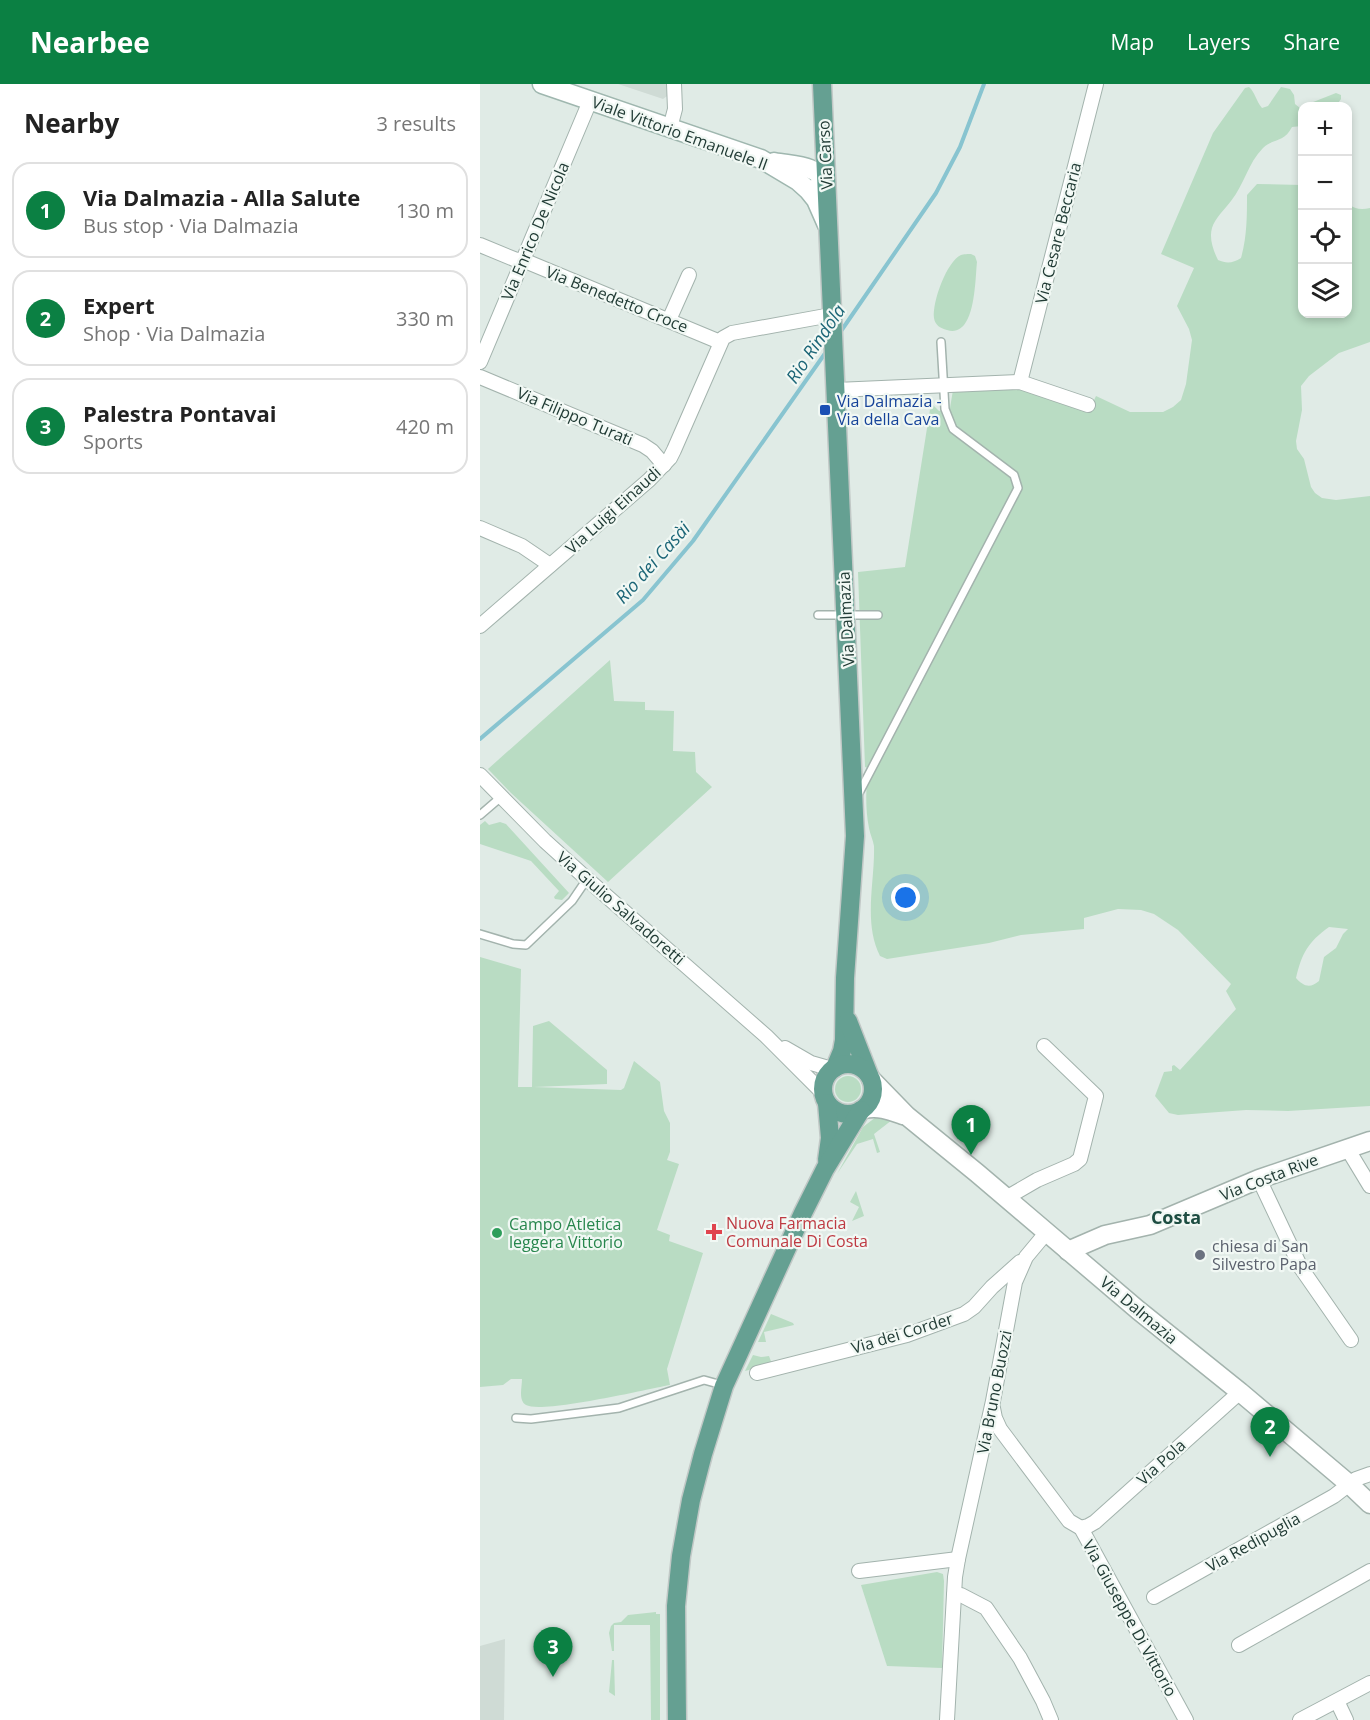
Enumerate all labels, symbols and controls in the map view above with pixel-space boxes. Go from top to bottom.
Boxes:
text: Nearbee [30,23,150,61]
text: Map [1111,28,1154,56]
text: Layers [1187,28,1251,56]
text: Share [1284,28,1340,56]
street label: Viale Vittorio Emanuele II [589,91,771,175]
map controls [1298,102,1352,318]
button: + [1298,102,1352,156]
text: Nearby [24,105,119,141]
text: 3 results [376,110,456,137]
street label: Via Carso [812,120,838,190]
button: − [1298,156,1352,210]
street label: Via Enrico De Nicola [496,158,574,304]
street label: Via Cesare Beccaria [1030,160,1086,306]
text: Via Dalmazia - Alla Salute [83,182,360,212]
text: 1 [40,197,51,224]
text: 130 m [396,197,454,224]
button: locate [1298,210,1352,264]
text: Bus stop · Via Dalmazia [83,212,299,239]
street label: Via Benedetto Croce [543,260,691,338]
button: layers [1298,264,1352,318]
text: Expert [83,290,155,320]
water label: Rio Rindola [780,299,850,388]
text: 2 [40,305,51,332]
text: 330 m [396,305,454,332]
text: Shop · Via Dalmazia [83,320,265,347]
street label: Via Filippo Turati [514,382,636,450]
place label: Via Dalmazia - Via della Cava [837,390,942,430]
text: Palestra Pontavai [83,398,277,428]
marker: Via Dalmazia - Via della Cava [818,403,832,417]
text: 3 [40,413,51,440]
text: 420 m [396,413,454,440]
text: Sports [83,428,143,455]
street label: Via Luigi Einaudi [561,461,665,559]
water label: Rio dei Casài [609,516,695,608]
street label: Via Dalmazia [833,571,859,667]
street label: Via Giulio Salvadoretti [552,846,690,970]
your location [891,883,920,912]
pin: 1 [952,1106,990,1155]
street label: Via Costa Rive [1217,1148,1321,1206]
district label: Costa [1151,1205,1201,1229]
place label: Nuova Farmacia Comunale Di Costa [726,1212,868,1252]
place label: Campo Atletica leggera Vittorio [509,1213,623,1253]
marker: Nuova Farmacia Comunale Di Costa [707,1225,721,1239]
marker: Campo Atletica leggera Vittorio [490,1226,504,1240]
place label: chiesa di San Silvestro Papa [1212,1235,1317,1275]
marker: chiesa di San Silvestro Papa [1193,1248,1207,1262]
street label: Via Dalmazia [1095,1271,1183,1349]
street label: Via dei Corder [849,1307,956,1359]
street label: Via Bruno Buozzi [971,1328,1017,1456]
pin: 2 [1250,1408,1290,1457]
street label: Via Pola [1132,1434,1190,1490]
street label: Via Redipuglia [1202,1507,1304,1577]
street label: Via Giuseppe Di Vittorio [1078,1536,1182,1700]
pin: 3 [534,1628,572,1677]

